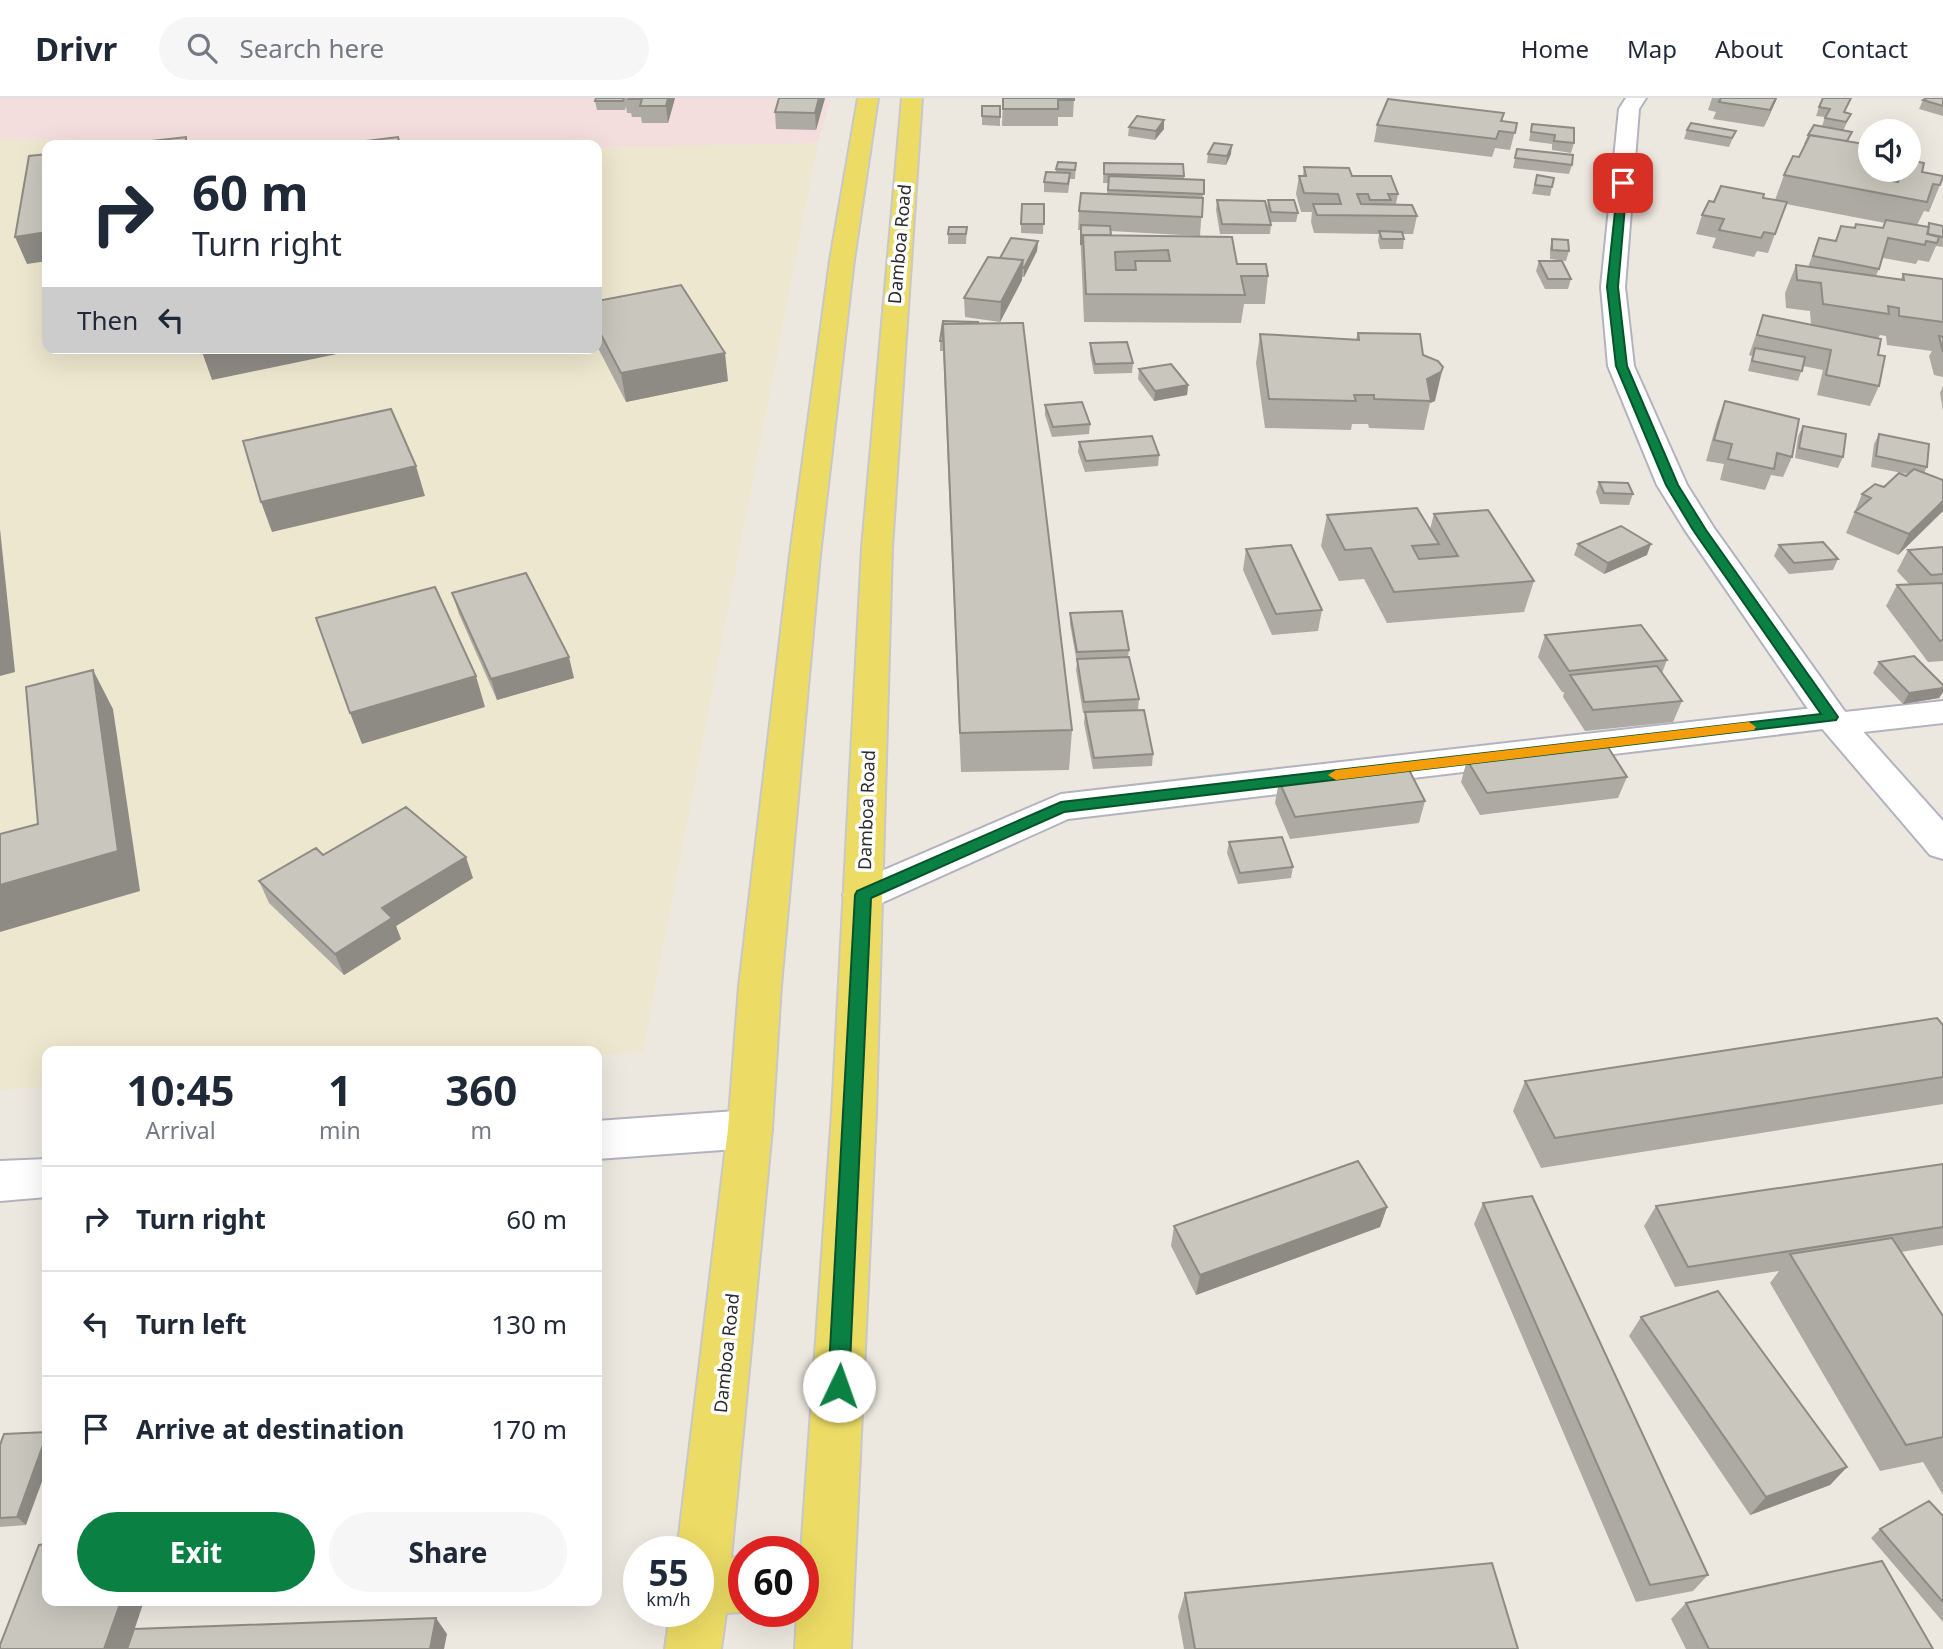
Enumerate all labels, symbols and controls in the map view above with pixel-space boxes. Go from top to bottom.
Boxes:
search box [159,17,649,80]
text: Drivr [35,26,117,71]
icon: search [183,29,221,67]
text: Search here [239,30,384,66]
text: Home [1521,32,1589,65]
text: Map [1627,32,1677,65]
text: About [1715,32,1783,65]
text: Contact [1821,32,1908,65]
map controls [1858,119,1921,182]
button: sound [1858,119,1921,182]
pin [1593,153,1653,213]
text: 60 m [192,159,309,225]
icon: arrive [1604,164,1642,202]
icon: right [77,168,168,259]
street label: Damboa Road [882,183,916,305]
text: Turn right [192,222,342,265]
icon: left [152,301,190,339]
text: Then [77,302,138,338]
street label: Damboa Road [852,750,880,870]
text: 10:45 [127,1061,234,1118]
text: 1 [328,1061,352,1118]
text: 360 [445,1061,517,1118]
text: Arrival [145,1114,216,1146]
text: min [319,1114,361,1146]
text: m [471,1114,492,1146]
icon: right [77,1200,115,1238]
text: Turn right [136,1201,266,1237]
text: 60 m [506,1201,567,1237]
street label: Damboa Road [708,1292,744,1414]
icon: left [77,1305,115,1343]
text: Turn left [136,1306,247,1342]
text: 130 m [491,1306,567,1342]
position arrow [802,1349,876,1423]
icon: arrive [77,1410,115,1448]
text: Arrive at destination [136,1411,405,1447]
text: 170 m [491,1411,567,1447]
button: Exit [77,1512,315,1592]
button: Share [329,1512,567,1592]
speed limit sign: 60 [728,1536,819,1627]
text: 55 [648,1549,689,1596]
text: km/h [646,1587,691,1611]

